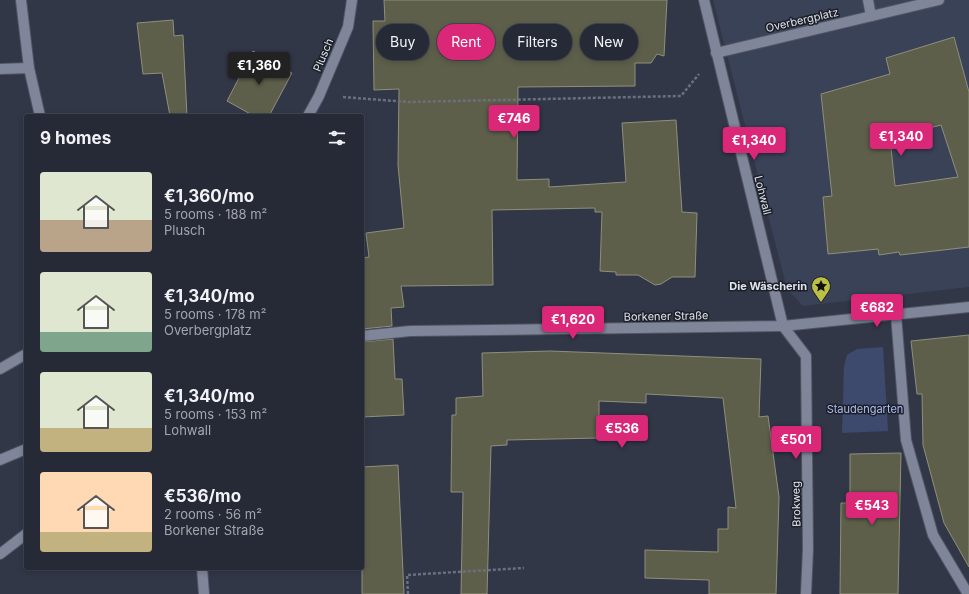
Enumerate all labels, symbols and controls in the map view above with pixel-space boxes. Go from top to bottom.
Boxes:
street label: Overbergplatz [764,5,840,35]
chip: Buy [376,24,429,60]
chip: Rent [437,24,495,60]
chip: Filters [503,24,572,60]
chip: New [580,24,638,60]
street label: Plusch [310,36,336,74]
pin: €1,360 [226,52,292,86]
text: €1,360 [237,57,281,73]
pin: €746 [490,105,538,139]
text: €746 [498,110,530,126]
pin: €1,340 [868,123,934,157]
icon: filters [326,127,348,149]
pin: €1,340 [721,127,787,161]
text: 9 homes [40,128,111,148]
text: €1,340 [879,128,923,144]
text: €1,340 [732,132,776,148]
street label: Lohwall [751,174,775,216]
text: €1,360/mo [164,186,254,206]
icon: home [72,188,120,236]
text: 5 rooms · 188 m² [164,206,267,222]
text: Plusch [164,222,205,238]
place icon: Die Wäscherin [810,275,832,303]
place label: Die Wäscherin [729,279,807,293]
text: €1,340/mo [164,286,255,306]
icon: home [72,288,120,336]
pin: €682 [853,294,901,328]
text: €682 [860,299,894,315]
text: 5 rooms · 178 m² [164,306,266,322]
pin: €1,620 [540,306,606,340]
street label: Borkener Straße [624,308,708,324]
text: €1,620 [551,311,595,327]
text: Overbergplatz [164,322,252,338]
text: €1,340/mo [164,386,255,406]
icon: home [72,388,120,436]
park label: Staudengarten [827,402,903,416]
text: 5 rooms · 153 m² [164,406,267,422]
pin: €536 [598,415,646,449]
text: €536 [605,420,639,436]
text: Lohwall [164,422,211,438]
pin: €501 [772,426,820,460]
text: €501 [780,431,812,447]
street label: Brokweg [789,481,803,527]
text: €536/mo [164,486,241,506]
icon: home [72,488,120,536]
pin: €543 [848,492,896,526]
text: €543 [855,497,889,513]
text: 2 rooms · 56 m² [164,506,262,522]
text: Borkener Straße [164,522,264,538]

